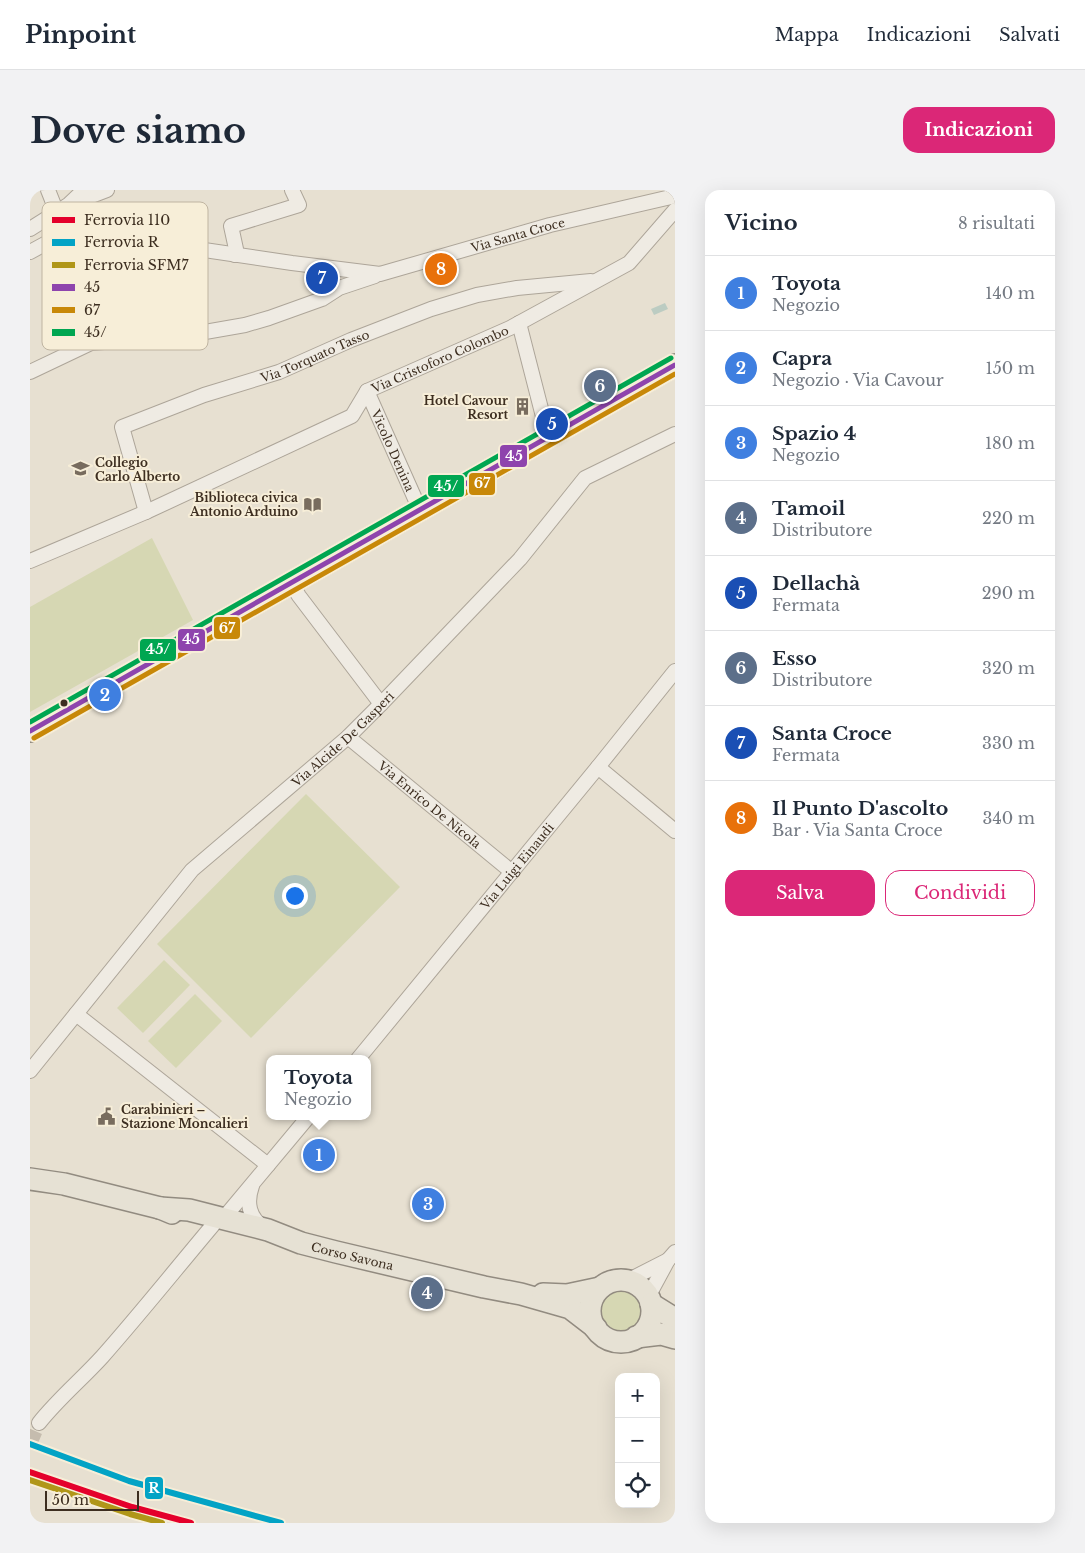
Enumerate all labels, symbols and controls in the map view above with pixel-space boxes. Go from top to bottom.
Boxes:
text: Pinpoint [25,20,136,49]
text: Mappa [775,24,839,46]
text: Indicazioni [867,24,971,46]
text: Salvati [999,24,1060,46]
button: Indicazioni [903,107,1055,153]
text: Dove siamo [30,109,246,152]
legend [42,202,208,350]
text: Vicino [725,210,798,236]
text: Ferrovia 110 [84,211,170,229]
text: 8 risultati [958,213,1035,233]
street label: Via Santa Croce [468,214,566,255]
text: Ferrovia R [84,233,160,251]
pin: 8 [425,250,457,288]
text: Ferrovia SFM7 [84,256,190,274]
pin: 7 [306,259,338,297]
text: Toyota [772,272,841,295]
text: 45 [84,278,100,296]
text: 1 [738,283,744,303]
text: 140 m [985,283,1035,303]
text: Negozio [772,295,840,315]
text: 67 [84,301,101,319]
street label: Via Cristoforo Colombo [368,322,511,396]
text: 45/ [84,323,107,341]
street label: Via Torquato Tasso [258,326,371,385]
text: Capra [772,347,832,370]
text: 2 [736,358,746,378]
text: 150 m [986,358,1035,378]
pin: 6 [584,367,616,405]
text: Negozio · Via Cavour [772,370,944,390]
place label: Hotel Cavour Resort [424,393,508,422]
building icon: Hotel Cavour Resort [512,397,532,417]
pin: 5 [536,405,568,443]
street label: Vicolo Denina [368,406,418,494]
text: Spazio 4 [772,422,856,445]
text: 3 [736,433,746,453]
text: 180 m [985,433,1035,453]
line badge: 45 [499,444,528,468]
text: Negozio [772,445,840,465]
text: 45 [505,447,523,465]
place label: Collegio Carlo Alberto [95,455,180,484]
school or university icon: Collegio Carlo Alberto [71,459,91,479]
line badge: 67 [468,472,496,496]
line badge: 45/ [427,474,465,498]
text: 67 [474,474,491,492]
text: 45/ [434,477,458,495]
place label: Biblioteca civica Antonio Arduino [189,490,298,519]
library icon: Biblioteca civica Antonio Arduino [302,494,322,514]
text: Tamoil [772,497,845,520]
text: 4 [736,508,746,528]
text: 220 m [982,508,1035,528]
text: Distributore [772,520,872,540]
text: Dellachà [772,572,860,595]
text: 5 [736,583,746,603]
text: 290 m [982,583,1035,603]
text: Fermata [772,595,840,615]
line badge: 67 [213,616,241,640]
text: 67 [219,619,236,637]
line badge: 45 [177,628,206,652]
text: 45 [182,630,200,648]
line badge: 45/ [139,638,177,662]
text: 45/ [146,640,170,658]
text: Esso [772,647,817,670]
text: 6 [736,658,746,678]
text: 320 m [982,658,1035,678]
text: Distributore [772,670,872,690]
pin: 2 [89,676,121,714]
street label: Via Alcide De Gasperi [288,688,397,790]
unlabelled marker [59,698,69,708]
text: Santa Croce [772,722,892,745]
text: 7 [737,733,745,753]
text: 330 m [982,733,1035,753]
text: Fermata [772,745,840,765]
street label: Via Enrico De Nicola [375,757,485,851]
text: Il Punto D'ascolto [772,797,948,820]
text: 8 [736,808,746,828]
text: 340 m [983,808,1035,828]
street label: Via Luigi Einaudi [476,820,557,913]
text: Bar · Via Santa Croce [772,820,943,840]
button: Salva [725,870,875,916]
button: Condividi [885,870,1035,916]
your location [282,883,308,909]
popup [266,1055,371,1120]
text: Toyota [284,1066,353,1089]
text: Negozio [284,1089,352,1109]
place label: Carabinieri – Stazione Moncalieri [121,1102,249,1131]
public building icon: Carabinieri – Stazione Moncalieri [97,1106,117,1126]
pin: 1 [303,1136,335,1174]
pin: 3 [412,1185,444,1223]
street label: Corso Savona [310,1238,395,1273]
pin: 4 [411,1274,443,1312]
map controls [615,1373,660,1508]
button: + [615,1373,660,1418]
button: − [615,1418,660,1463]
button: locate [615,1463,660,1508]
line badge: R [144,1476,164,1500]
text: R [148,1479,160,1497]
scale bar [45,1488,139,1511]
text: 50 m [52,1491,89,1509]

